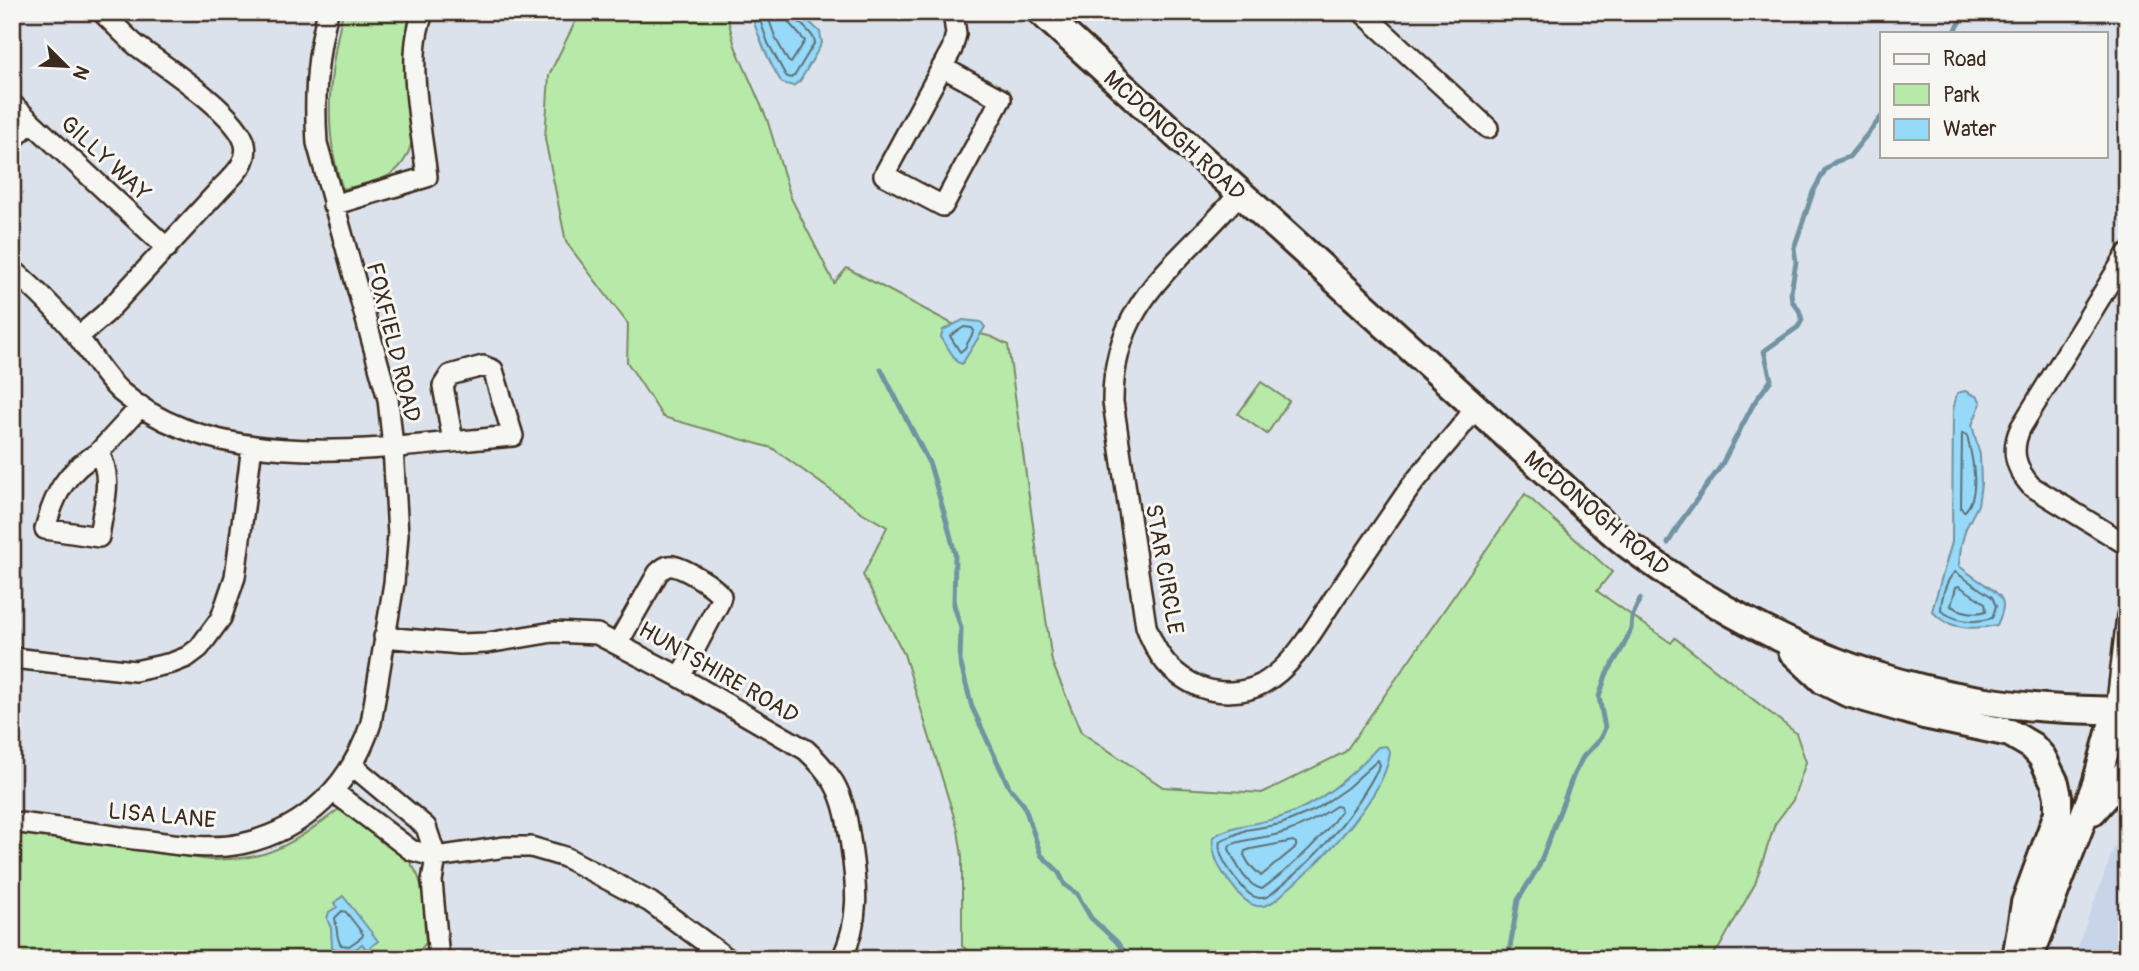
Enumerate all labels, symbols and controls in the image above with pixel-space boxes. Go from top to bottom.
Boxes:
north arrow [32,32,102,102]
legend [1880,32,2108,158]
text: Road [1943,46,1987,73]
text: N [67,62,94,83]
street label: MCDONOGH ROAD [1098,64,1252,207]
text: Park [1943,82,1980,109]
street label: GILLY WAY [55,109,157,207]
text: Water [1943,116,1997,143]
street label: FOXFIELD ROAD [360,259,427,425]
street label: MCDONOGH ROAD [1518,444,1675,583]
street label: STAR CIRCLE [1139,502,1190,637]
street label: HUNTSHIRE ROAD [634,615,804,730]
street label: LISA LANE [107,796,217,835]

